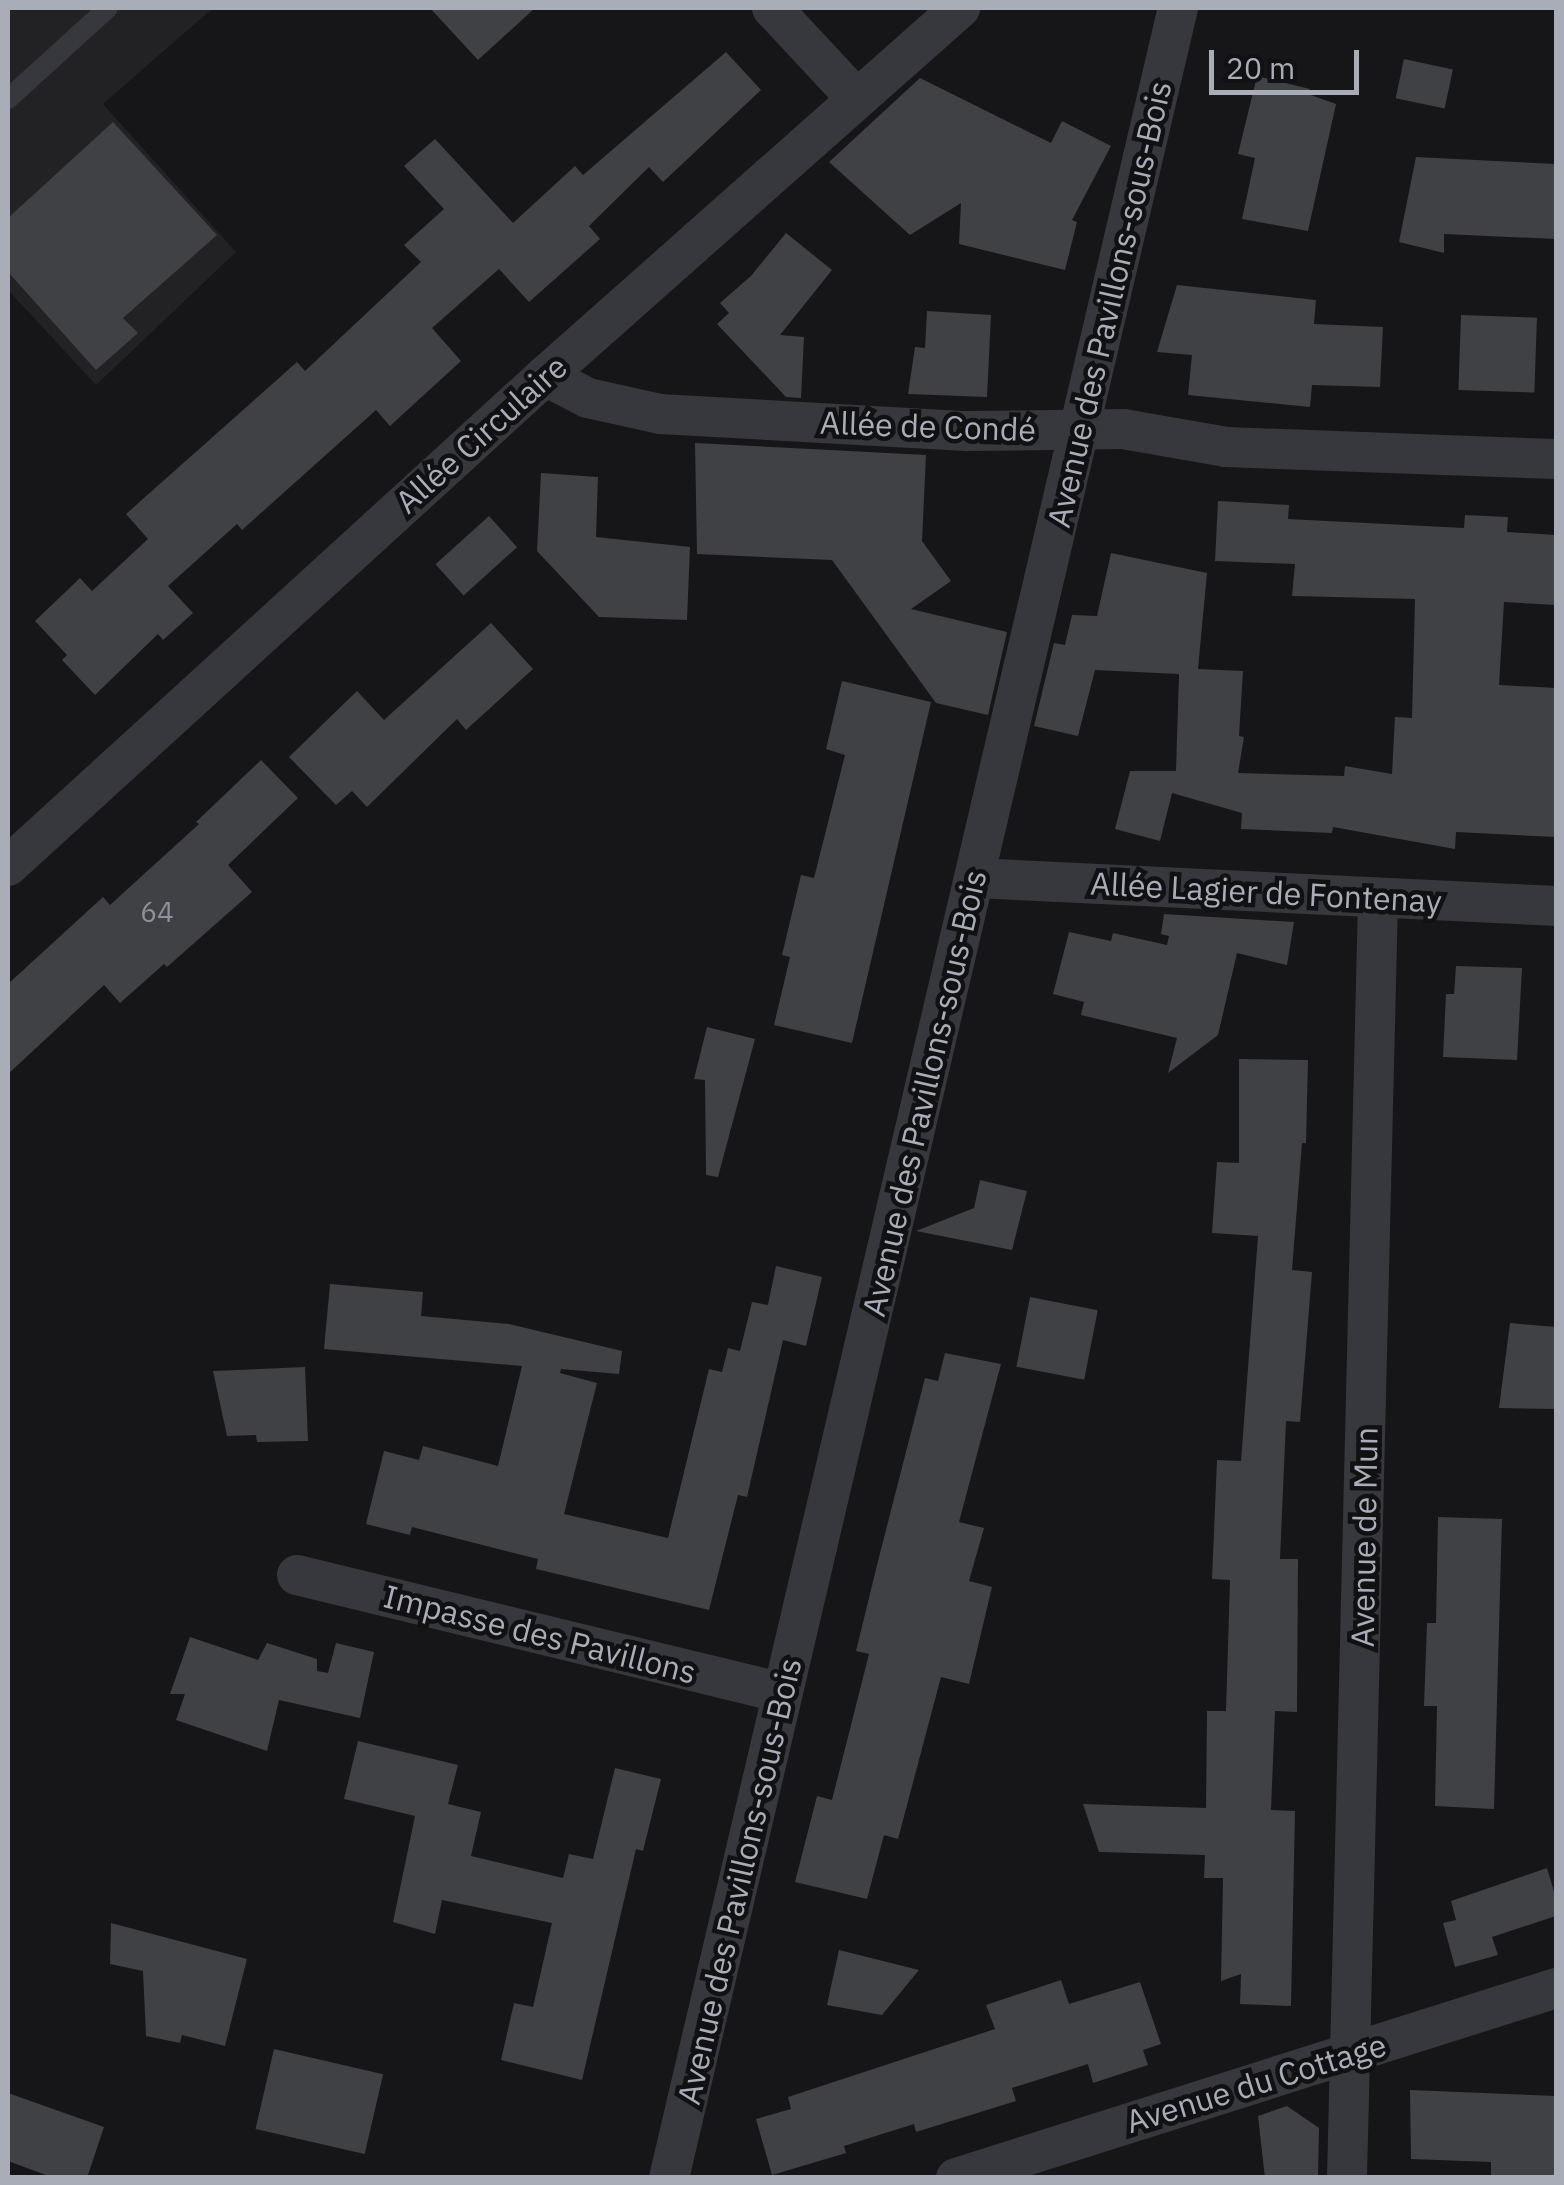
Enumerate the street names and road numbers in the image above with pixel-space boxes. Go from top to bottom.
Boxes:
street label: Avenue des Pavillons-sous-Bois [1039,77,1179,531]
street label: Allée Circulaire [387,347,575,521]
street label: Allée de Condé [819,403,1037,449]
street label: Allée Lagier de Fontenay [1089,864,1443,920]
street label: Avenue des Pavillons-sous-Bois [854,866,994,1320]
street label: Avenue de Mun [1343,1426,1385,1648]
street label: Impasse des Pavillons [380,1577,700,1691]
street label: Avenue des Pavillons-sous-Bois [669,1654,809,2108]
street label: Avenue du Cottage [1121,2025,1391,2141]

